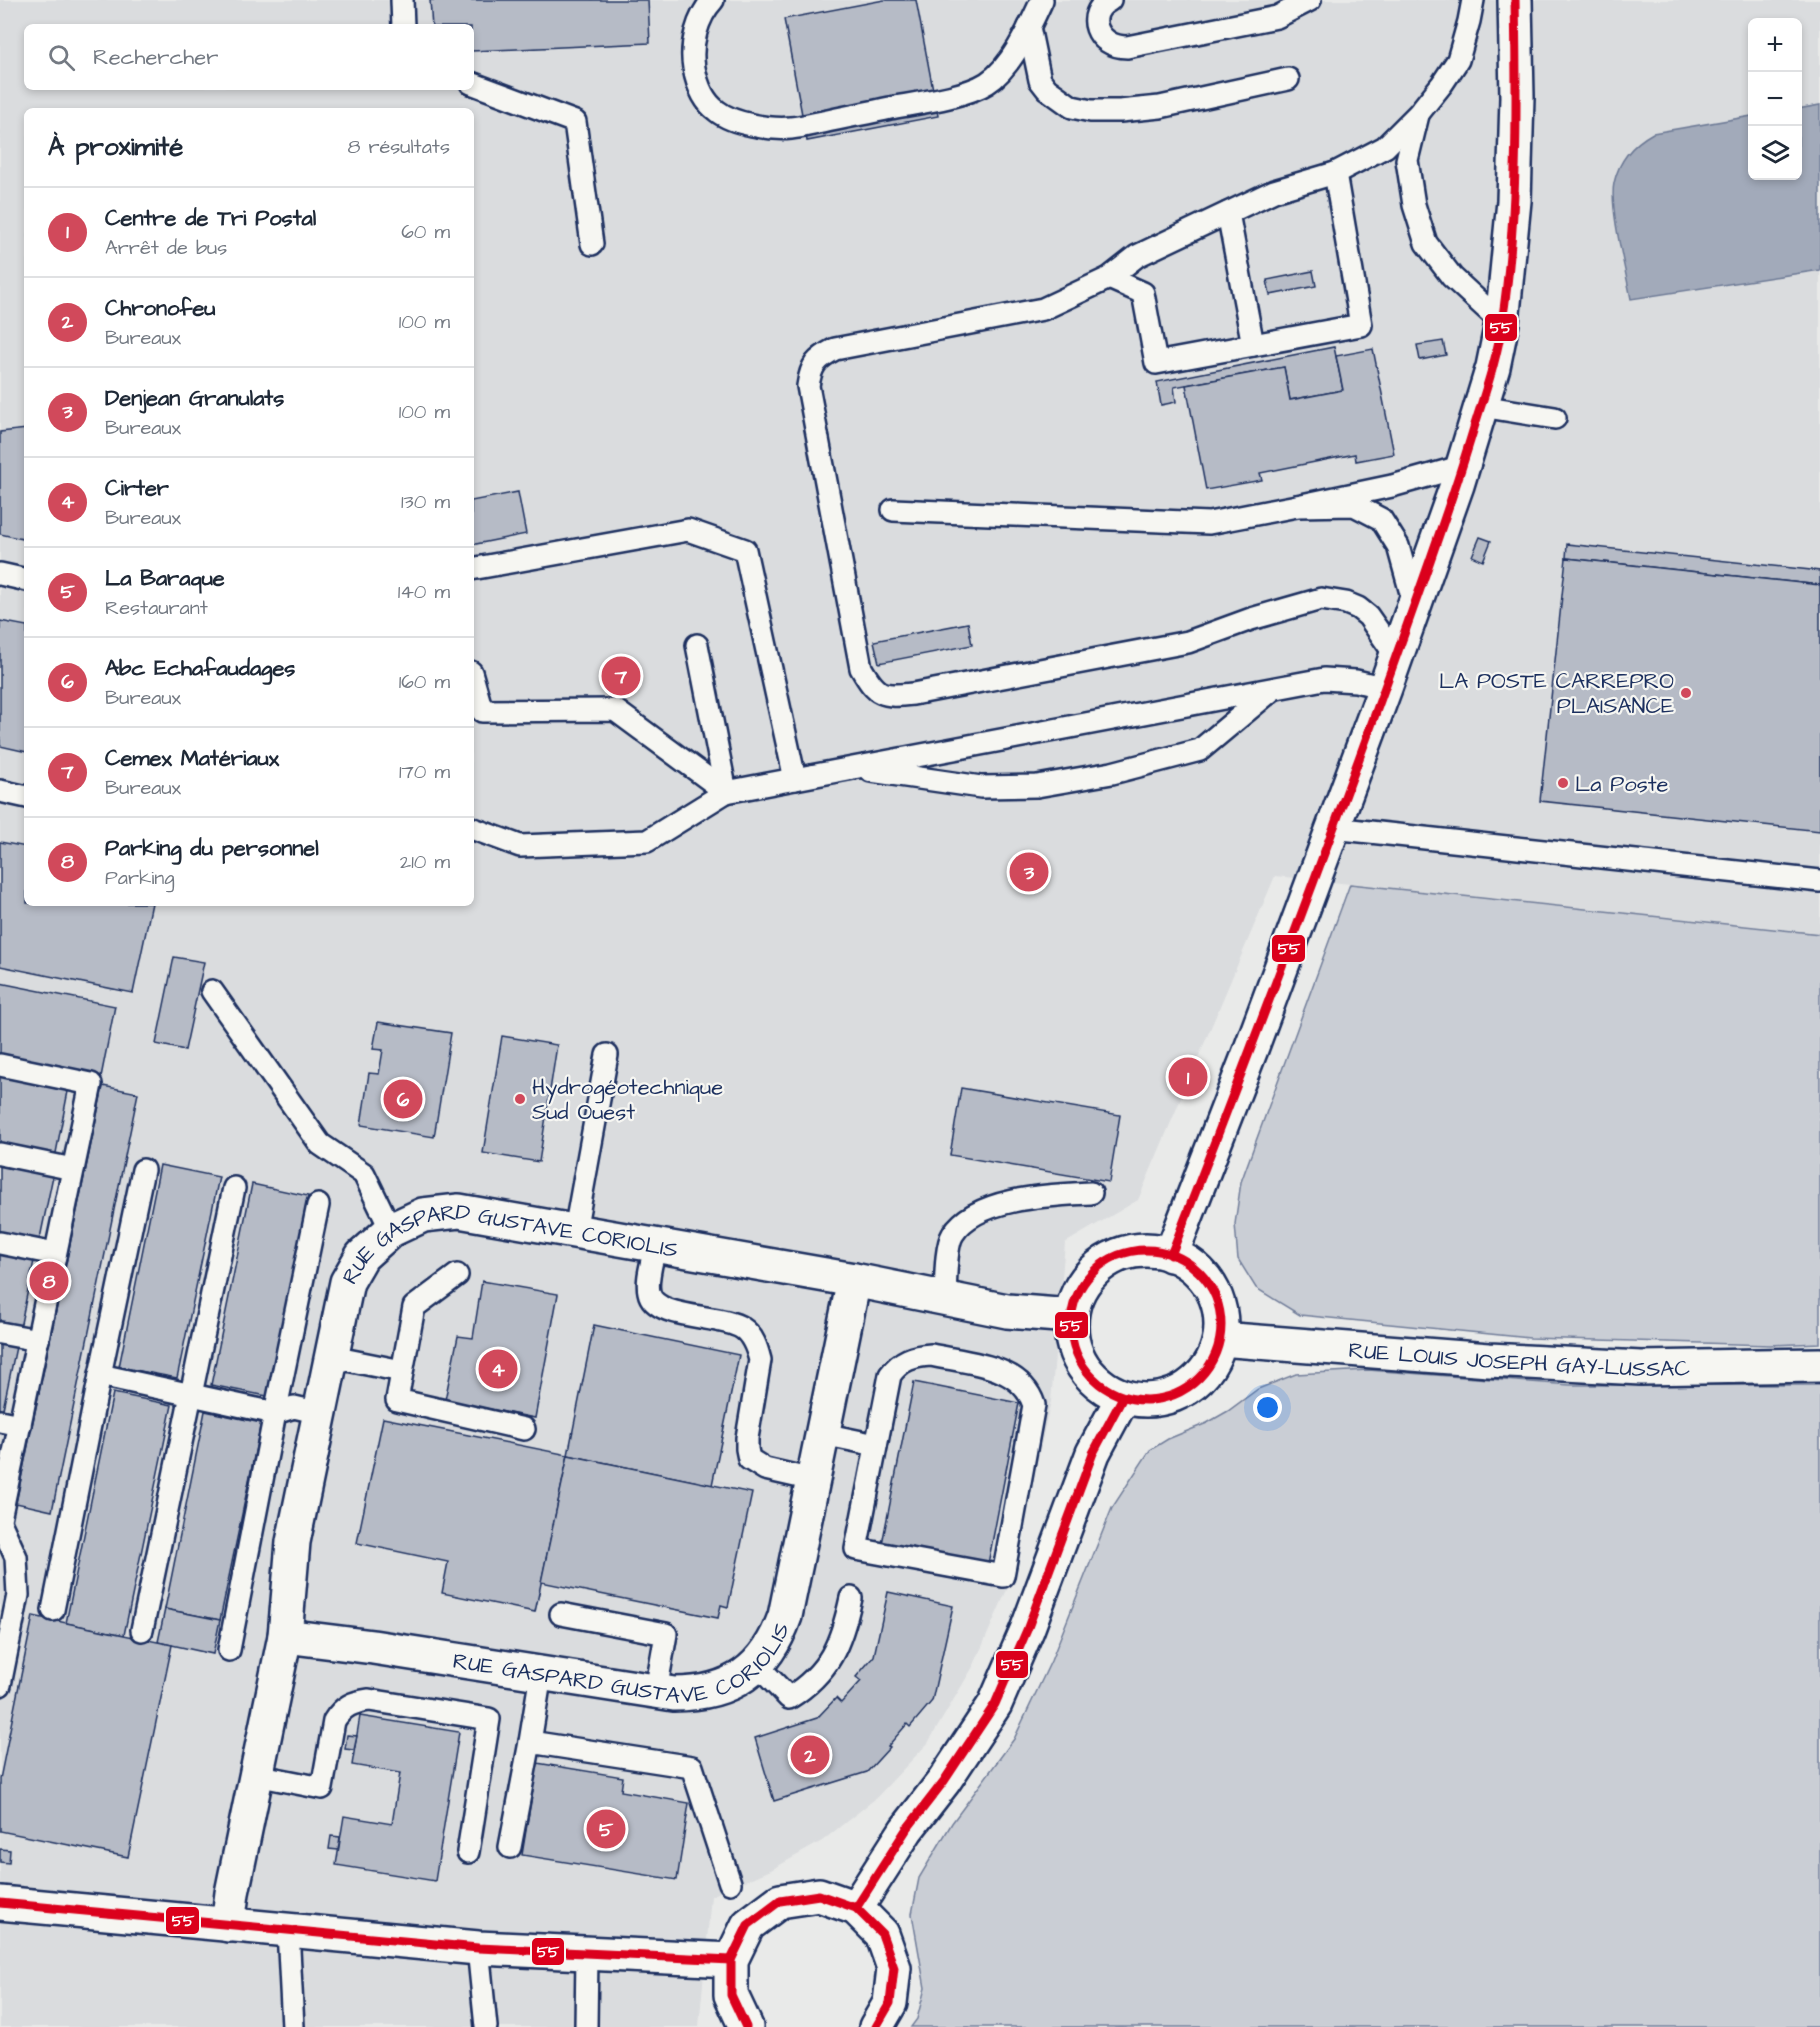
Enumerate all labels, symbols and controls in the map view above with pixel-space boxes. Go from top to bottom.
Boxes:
map controls [1748,18,1802,180]
button: + [1748,18,1802,72]
search box [24,24,474,90]
icon: search [45,41,78,74]
text: Rechercher [93,42,218,73]
button: − [1748,72,1802,126]
button: layers [1748,126,1802,180]
text: À proximité [48,129,183,165]
text: 8 résultats [347,133,450,161]
text: Centre de Tri Postal [105,203,316,234]
text: 1 [66,218,69,246]
text: 60 m [401,218,450,246]
text: Arrêt de bus [105,234,227,262]
text: Chronofeu [105,293,216,324]
text: 2 [62,308,73,336]
text: 100 m [399,308,450,336]
line badge: 55 [1484,313,1518,342]
text: 55 [1490,317,1513,339]
text: Bureaux [105,324,181,352]
text: Denjean Granulats [105,383,284,414]
text: 3 [62,398,73,426]
text: 100 m [399,398,450,426]
text: Bureaux [105,414,181,442]
text: Cirter [105,473,169,504]
text: 4 [61,488,74,516]
text: 130 m [401,488,450,516]
text: Bureaux [105,504,181,532]
text: La Baraque [105,563,225,594]
text: 5 [60,578,75,606]
text: 140 m [398,578,450,606]
text: Restaurant [105,594,208,622]
text: Abc Echafaudages [105,653,295,684]
pin: 7 [602,654,640,698]
place label: LA POSTE CARREPRO PLAISANCE [1439,666,1674,722]
text: 6 [61,668,74,696]
text: 160 m [399,668,450,696]
text: Bureaux [105,684,181,712]
marker: LA POSTE CARREPRO PLAISANCE [1679,686,1693,700]
text: Cemex Matériaux [105,743,279,774]
text: 7 [61,758,74,786]
text: 170 m [399,758,450,786]
place label: La Poste [1575,769,1669,800]
text: Bureaux [105,774,181,802]
marker: La Poste [1556,776,1570,790]
text: Parking du personnel [105,833,319,864]
text: 8 [61,848,74,876]
text: 210 m [400,848,450,876]
pin: 3 [1010,850,1048,894]
text: Parking [105,864,175,892]
line badge: 55 [1271,934,1306,963]
text: 55 [1278,938,1301,960]
pin: 1 [1168,1054,1208,1100]
place label: Hydrogéotechnique Sud Ouest [532,1072,723,1128]
pin: 6 [384,1076,422,1122]
marker: Hydrogéotechnique Sud Ouest [513,1092,527,1106]
street label: RUE GASPARD GUSTAVE CORIOLIS [335,1197,680,1290]
pin: 8 [29,1258,68,1304]
line badge: 55 [1054,1311,1089,1339]
text: 55 [1060,1315,1083,1337]
street label: RUE LOUIS JOSEPH GAY-LUSSAC [1347,1335,1691,1385]
pin: 4 [478,1346,518,1392]
your location [1253,1393,1282,1422]
street label: RUE GASPARD GUSTAVE CORIOLIS [451,1618,798,1712]
line badge: 55 [995,1650,1029,1679]
text: 55 [1001,1654,1024,1676]
pin: 2 [790,1732,830,1778]
pin: 5 [586,1806,626,1852]
line badge: 55 [165,1906,200,1935]
text: 55 [172,1910,195,1932]
line badge: 55 [531,1937,565,1966]
text: 55 [537,1941,560,1963]

